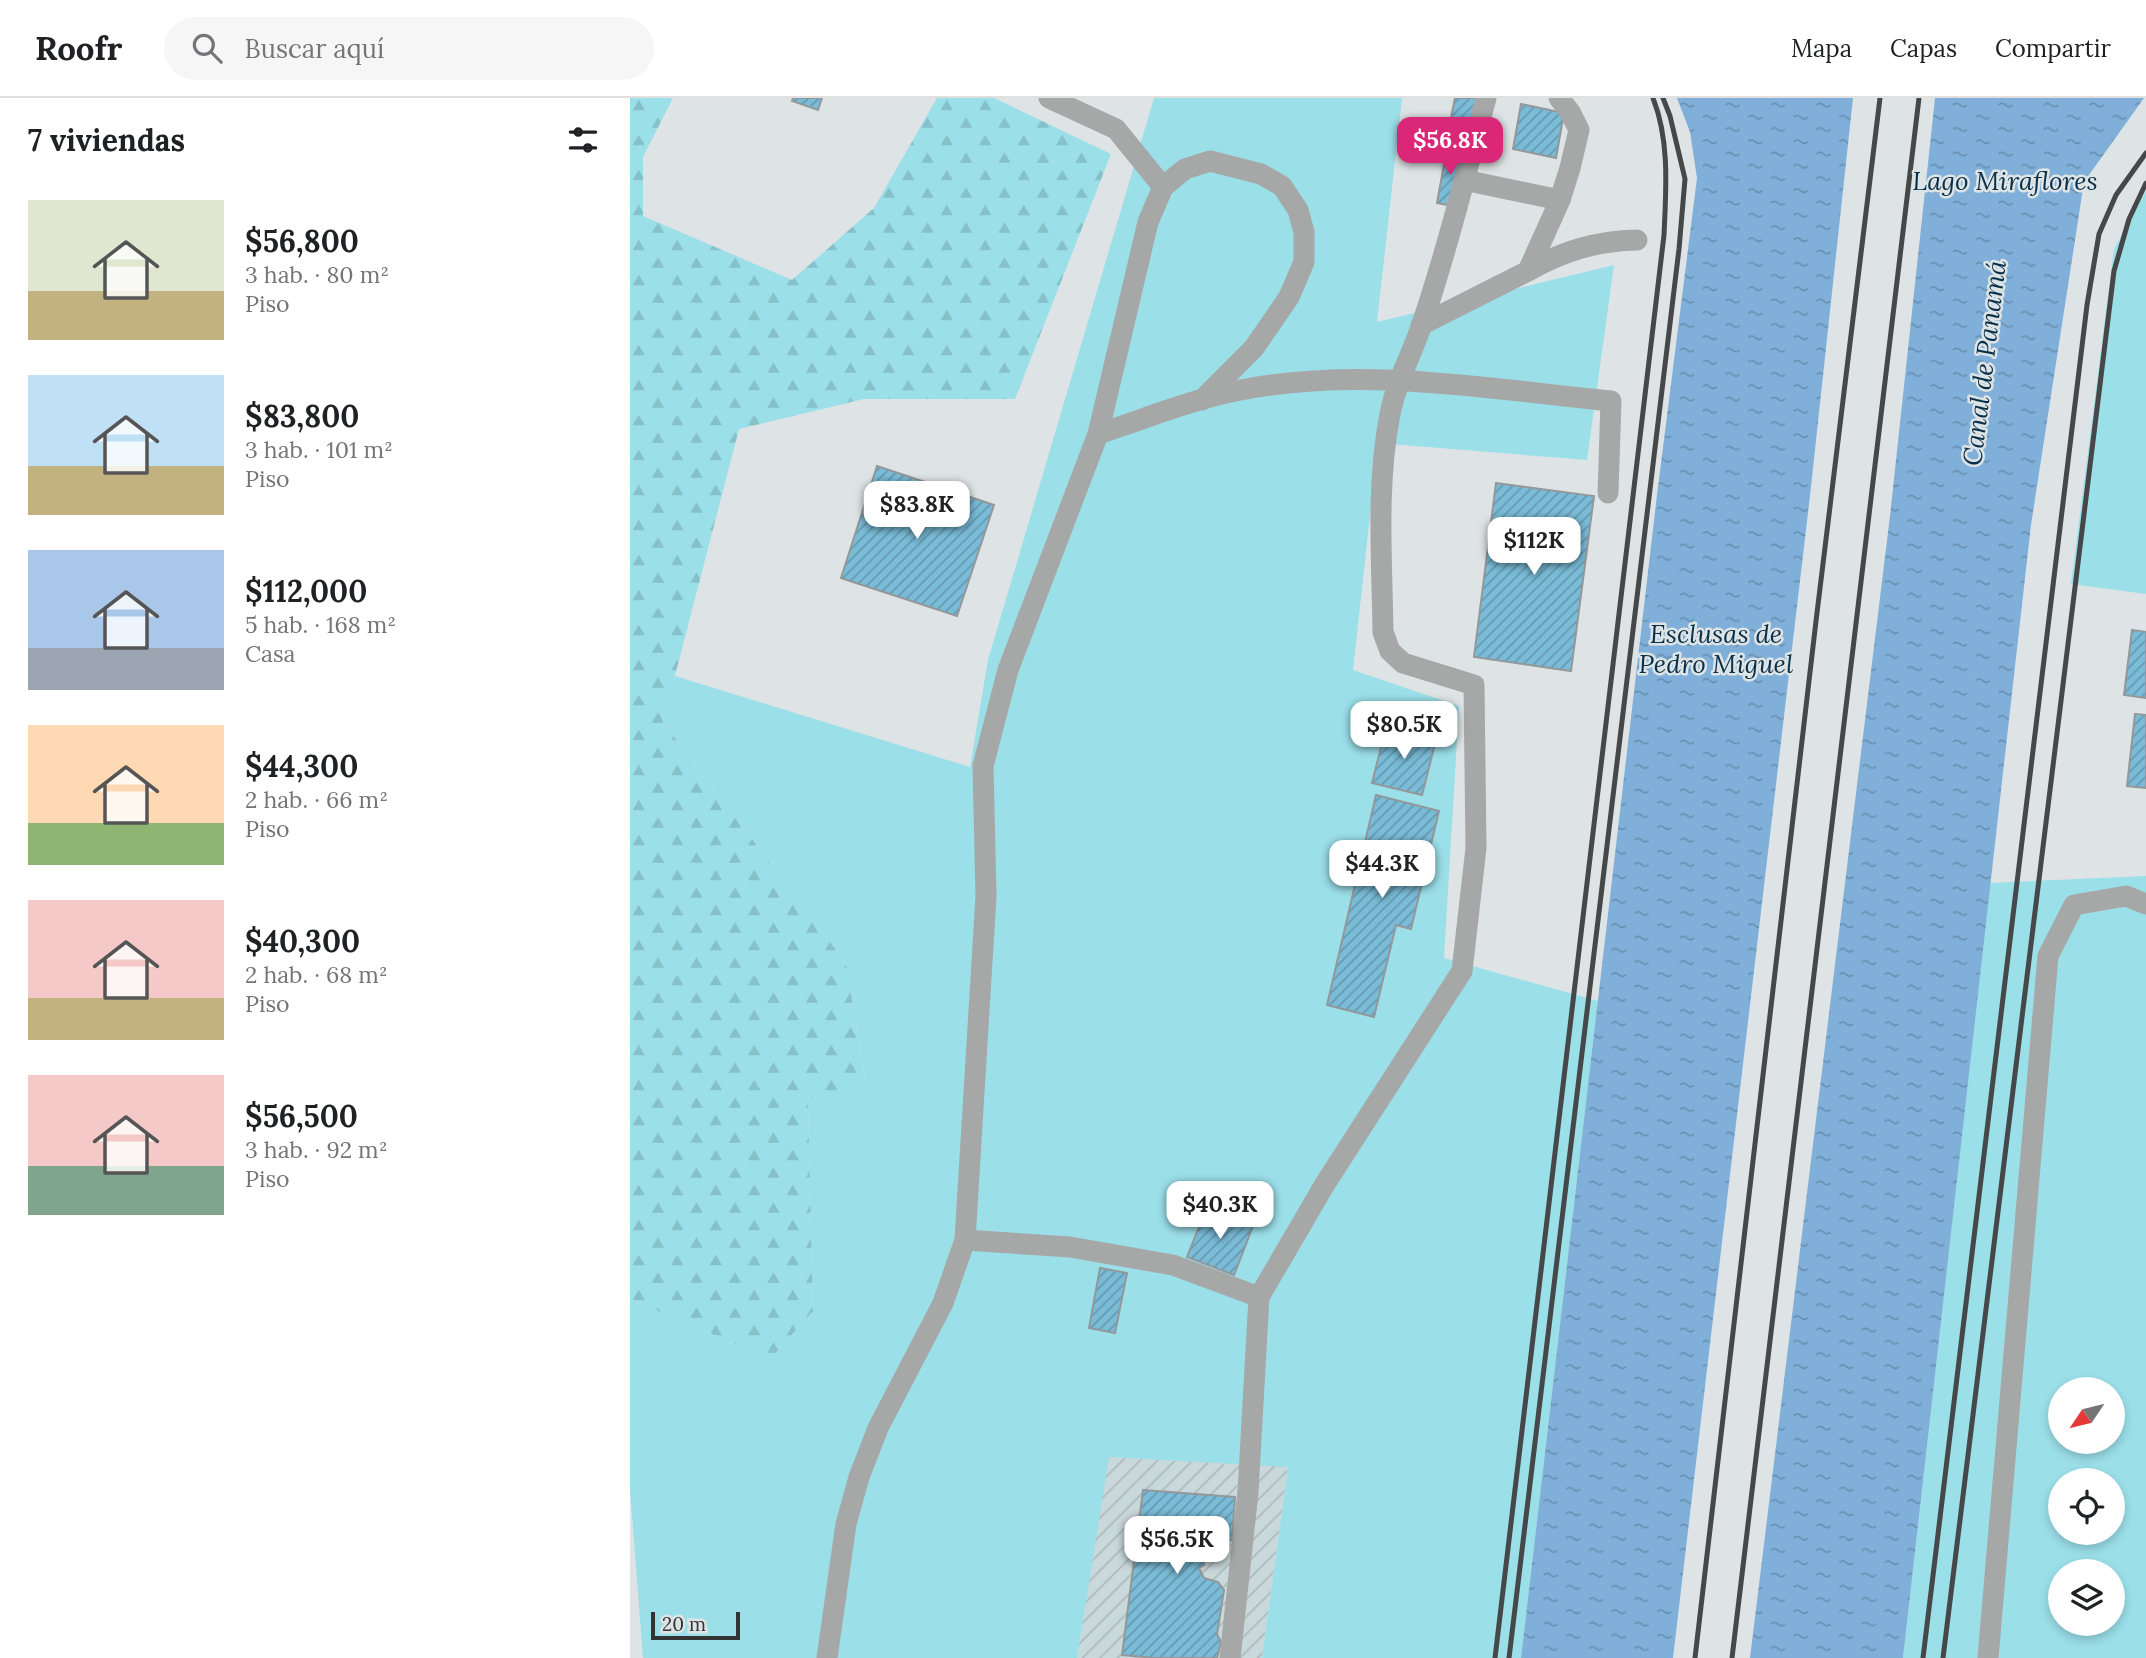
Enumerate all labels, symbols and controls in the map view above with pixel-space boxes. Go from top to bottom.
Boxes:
search box [164,17,654,80]
text: Roofr [35,27,122,69]
icon: search [188,29,226,67]
text: Buscar aquí [244,32,384,65]
text: Mapa [1791,33,1852,64]
text: Capas [1890,33,1957,64]
text: Compartir [1995,33,2111,64]
pin: $56.8K [1393,118,1507,177]
text: 7 viviendas [28,121,185,159]
icon: filters [564,121,602,159]
text: $56.8K [1413,125,1487,154]
water label: Lago Miraflores [1912,164,2098,197]
text: $56,800 [245,222,359,260]
icon: home [84,228,168,312]
water label: Canal de Panamá [1955,258,2013,468]
text: 3 hab. · 80 m² [245,260,389,289]
text: Piso [245,289,290,318]
text: $83,800 [245,397,359,435]
icon: home [84,403,168,487]
text: 3 hab. · 101 m² [245,435,393,464]
text: Piso [245,464,290,493]
pin: $83.8K [860,482,974,541]
text: $83.8K [880,489,954,518]
pin: $112K [1485,518,1583,577]
text: $112K [1504,525,1564,554]
text: $112,000 [245,572,367,610]
icon: home [84,578,168,662]
text: 5 hab. · 168 m² [245,610,396,639]
water label: Esclusas de Pedro Miguel [1639,617,1794,680]
text: Casa [245,639,295,668]
pin: $80.5K [1347,702,1461,761]
text: $80.5K [1366,709,1442,738]
text: $44,300 [245,747,358,785]
icon: home [84,753,168,837]
text: 2 hab. · 66 m² [245,785,388,814]
text: Piso [245,814,290,843]
pin: $44.3K [1325,840,1439,900]
text: $44.3K [1345,848,1419,877]
text: $40,300 [245,922,360,960]
icon: home [84,928,168,1012]
text: 2 hab. · 68 m² [245,960,388,989]
text: Piso [245,989,290,1018]
text: $56,500 [245,1097,358,1135]
icon: home [84,1103,168,1187]
text: 3 hab. · 92 m² [245,1135,388,1164]
text: Piso [245,1164,290,1193]
pin: $40.3K [1163,1182,1277,1241]
text: $40.3K [1183,1189,1257,1218]
north arrow [2048,1377,2124,1454]
map controls [2048,1377,2125,1636]
button: locate [2048,1468,2125,1545]
pin: $56.5K [1120,1516,1234,1576]
text: $56.5K [1140,1524,1214,1553]
button: layers [2048,1559,2125,1636]
scale bar [651,1609,740,1641]
text: 20 m [662,1612,706,1636]

